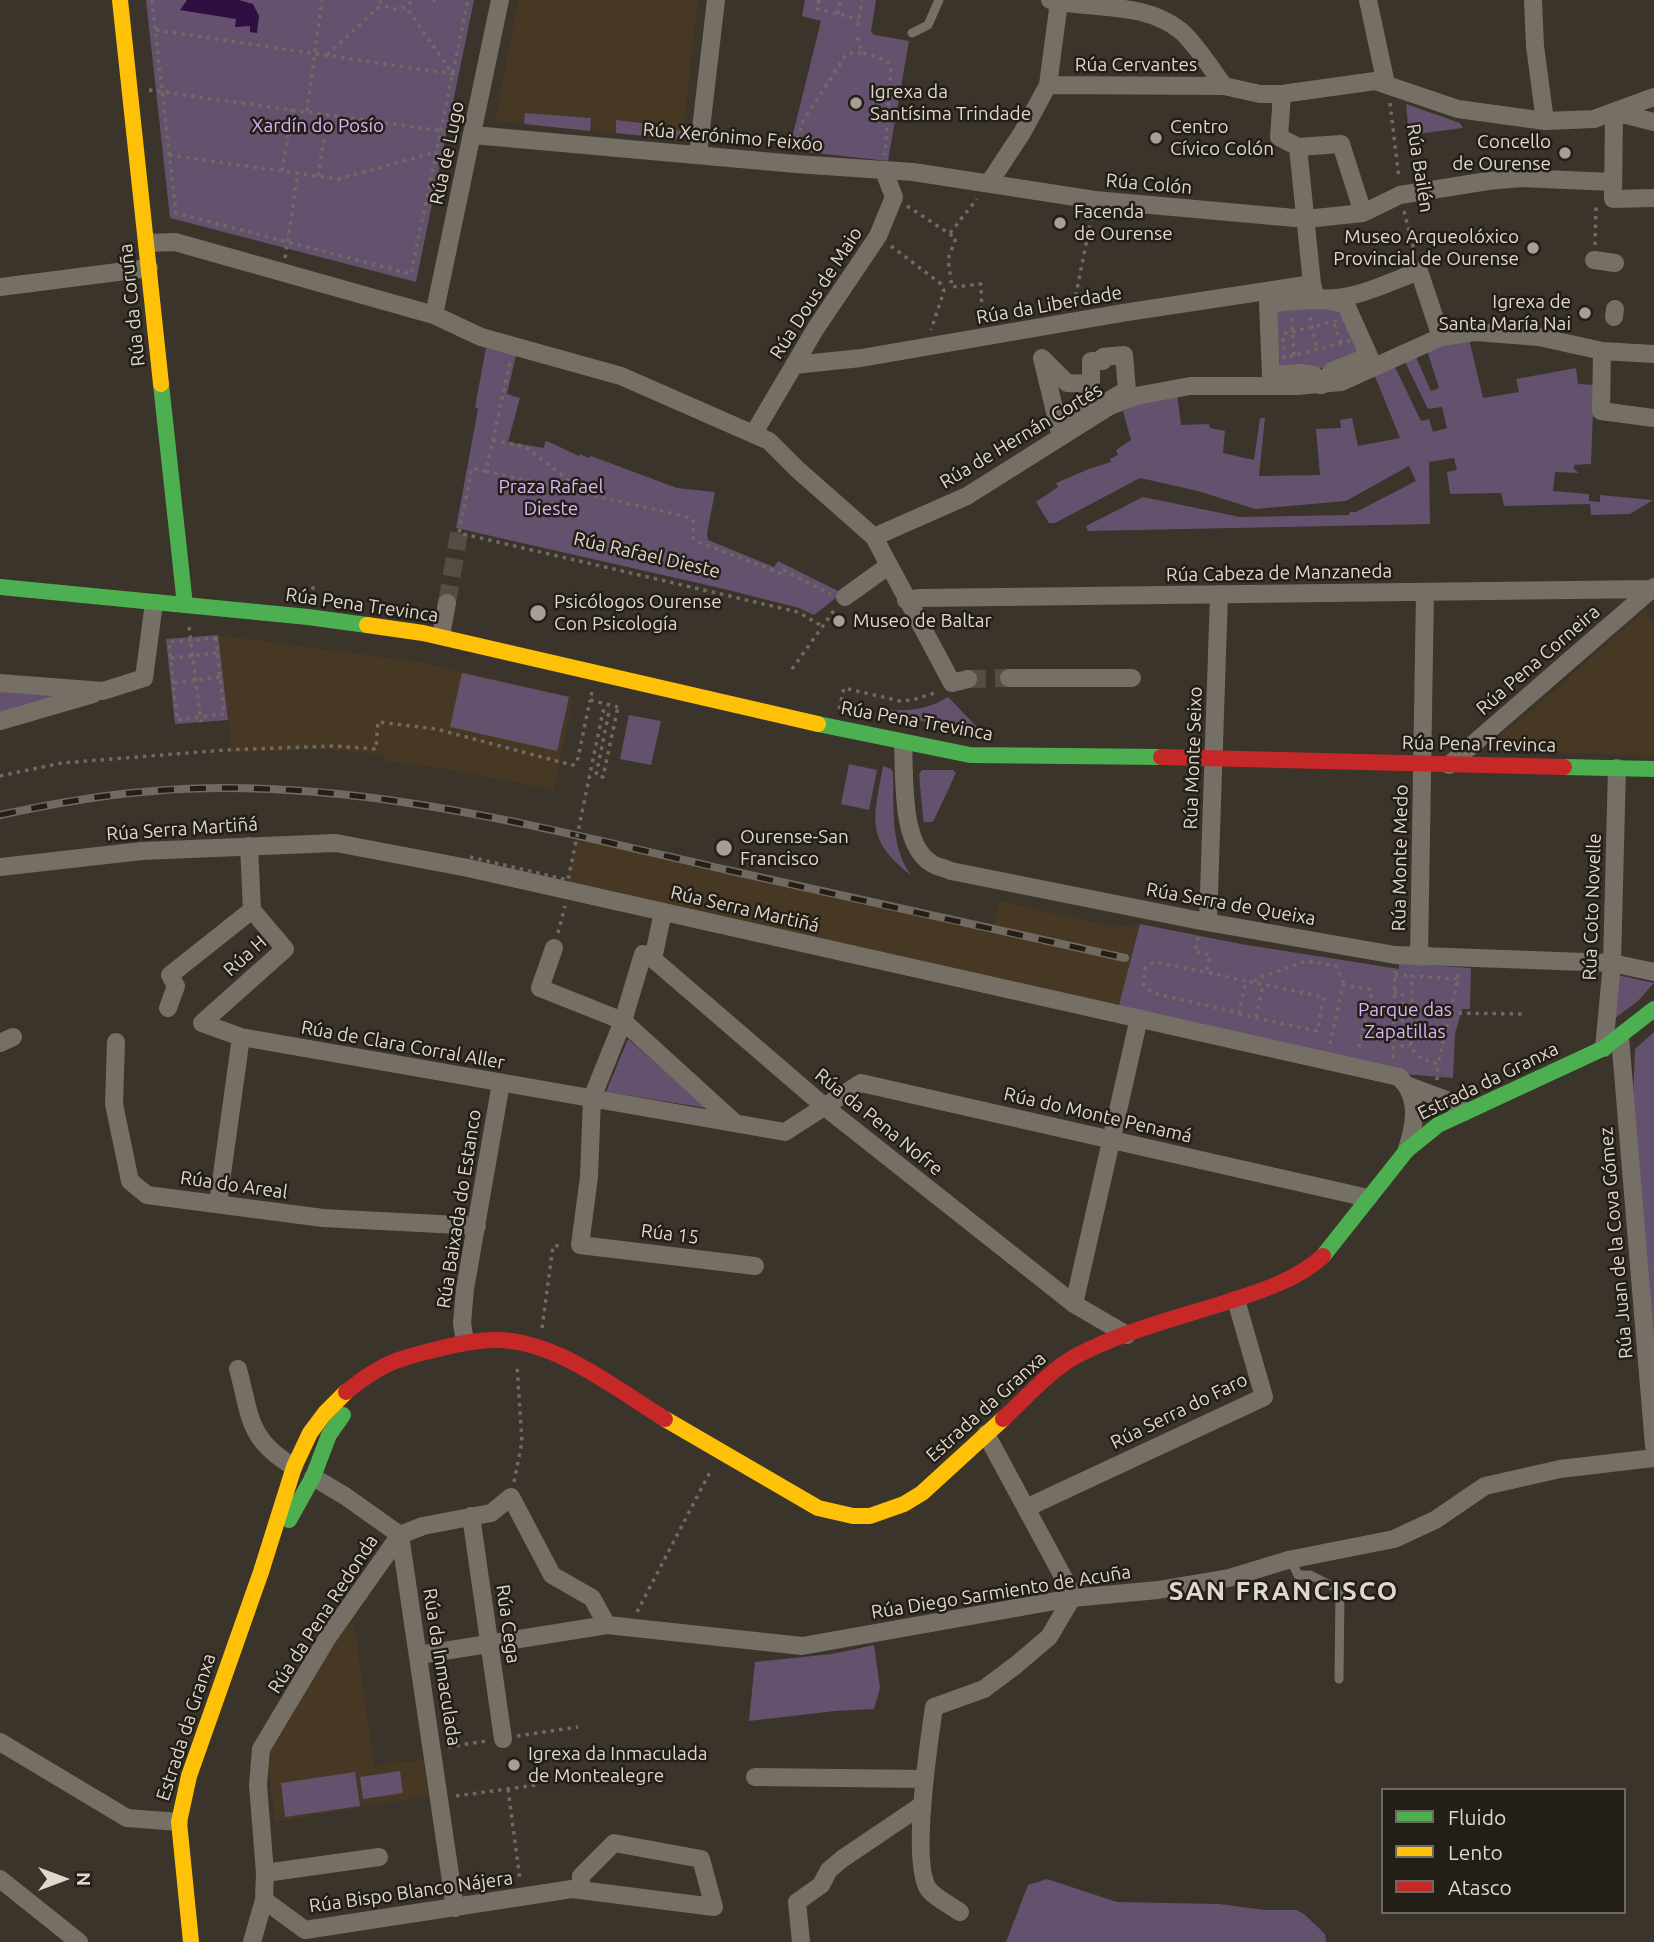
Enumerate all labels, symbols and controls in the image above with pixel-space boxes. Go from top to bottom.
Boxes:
street label: Rúa Cervantes [1075,54,1197,76]
place label: Igrexa da Santísima Trindade [870,81,1031,125]
marker: Igrexa da Santísima Trindade [848,95,864,111]
street label: Rúa de Lugo [425,99,469,207]
park label: Xardín do Posío [252,115,384,137]
place label: Centro Cívico Colón [1170,116,1274,160]
street label: Rúa Xerónimo Feixóo [642,118,824,156]
street label: Rúa Bailén [1402,122,1438,214]
marker: Centro Cívico Colón [1148,130,1164,146]
place label: Concello de Ourense [1452,131,1551,175]
marker: Concello de Ourense [1557,145,1573,161]
street label: Rúa Colón [1105,169,1193,199]
place label: Facenda de Ourense [1074,201,1173,245]
marker: Facenda de Ourense [1052,215,1068,231]
street label: Rúa Dous de Maio [765,223,867,363]
place label: Museo Arqueolóxico Provincial de Ourense [1333,226,1519,270]
marker: Museo Arqueolóxico Provincial de Ourense [1525,240,1541,256]
street label: Rúa da Coruña [114,242,150,368]
street label: Rúa da Liberdade [974,281,1124,329]
place label: Igrexa de Santa María Nai [1439,291,1571,335]
marker: Igrexa de Santa María Nai [1577,305,1593,321]
street label: Rúa de Hernán Cortés [936,378,1106,494]
park label: Praza Rafael Dieste [498,476,604,520]
street label: Rúa Rafael Dieste [571,527,723,583]
street label: Rúa Cabeza de Manzaneda [1166,560,1392,586]
street label: Rúa Pena Trevinca [284,583,440,627]
place label: Psicólogos Ourense Con Psicología [554,591,722,635]
street label: Rúa Pena Corneira [1472,600,1604,720]
marker: Psicólogos Ourense Con Psicología [528,603,548,623]
place label: Museo de Baltar [853,610,992,632]
marker: Museo de Baltar [831,613,847,629]
street label: Rúa Monte Seixo [1179,686,1207,830]
street label: Rúa Pena Trevinca [839,696,995,746]
street label: Rúa Pena Trevinca [1402,731,1556,757]
street label: Rúa Monte Medo [1387,784,1413,932]
street label: Rúa Serra Martiñá [105,812,259,846]
place label: Ourense-San Francisco [740,826,849,870]
street label: Rúa Coto Novelle [1578,833,1606,981]
marker: Ourense-San Francisco [714,838,734,858]
street label: Rúa Serra de Queixa [1144,878,1318,930]
street label: Rúa Serra Martiñá [668,881,822,937]
street label: Rúa H [219,931,271,981]
park label: Parque das Zapatillas [1358,999,1452,1043]
street label: Rúa de Clara Corral Aller [299,1016,507,1074]
street label: Estrada da Granxa [1414,1037,1562,1125]
street label: Rúa da Pena Nofre [810,1063,948,1181]
street label: Rúa do Monte Penamá [1002,1082,1194,1148]
street label: Rúa Baixada do Estanco [432,1108,486,1310]
street label: Rúa Juan de la Cova Gómez [1595,1126,1637,1360]
street label: Rúa do Areal [179,1166,289,1204]
street label: Rúa 15 [640,1219,700,1249]
street label: Estrada da Granxa [921,1347,1051,1467]
street label: Rúa Serra do Faro [1107,1368,1251,1454]
street label: Rúa da Pena Redonda [263,1530,383,1698]
street label: Rúa Diego Sarmiento de Acuña [870,1560,1132,1624]
district label: SAN FRANCISCO [1170,1575,1398,1607]
street label: Rúa Cega [491,1583,525,1665]
street label: Rúa da Inmaculada [418,1587,466,1747]
street label: Estrada da Granxa [151,1650,221,1804]
place label: Igrexa da Inmaculada de Montealegre [528,1743,708,1787]
marker: Igrexa da Inmaculada de Montealegre [506,1757,522,1773]
legend [1381,1788,1626,1914]
text: Fluido [1448,1805,1506,1829]
text: Lento [1448,1840,1503,1864]
north arrow [28,1844,98,1914]
street label: Rúa Bispo Blanco Nájera [308,1866,514,1918]
text: N [73,1872,95,1886]
text: Atasco [1448,1875,1512,1899]

